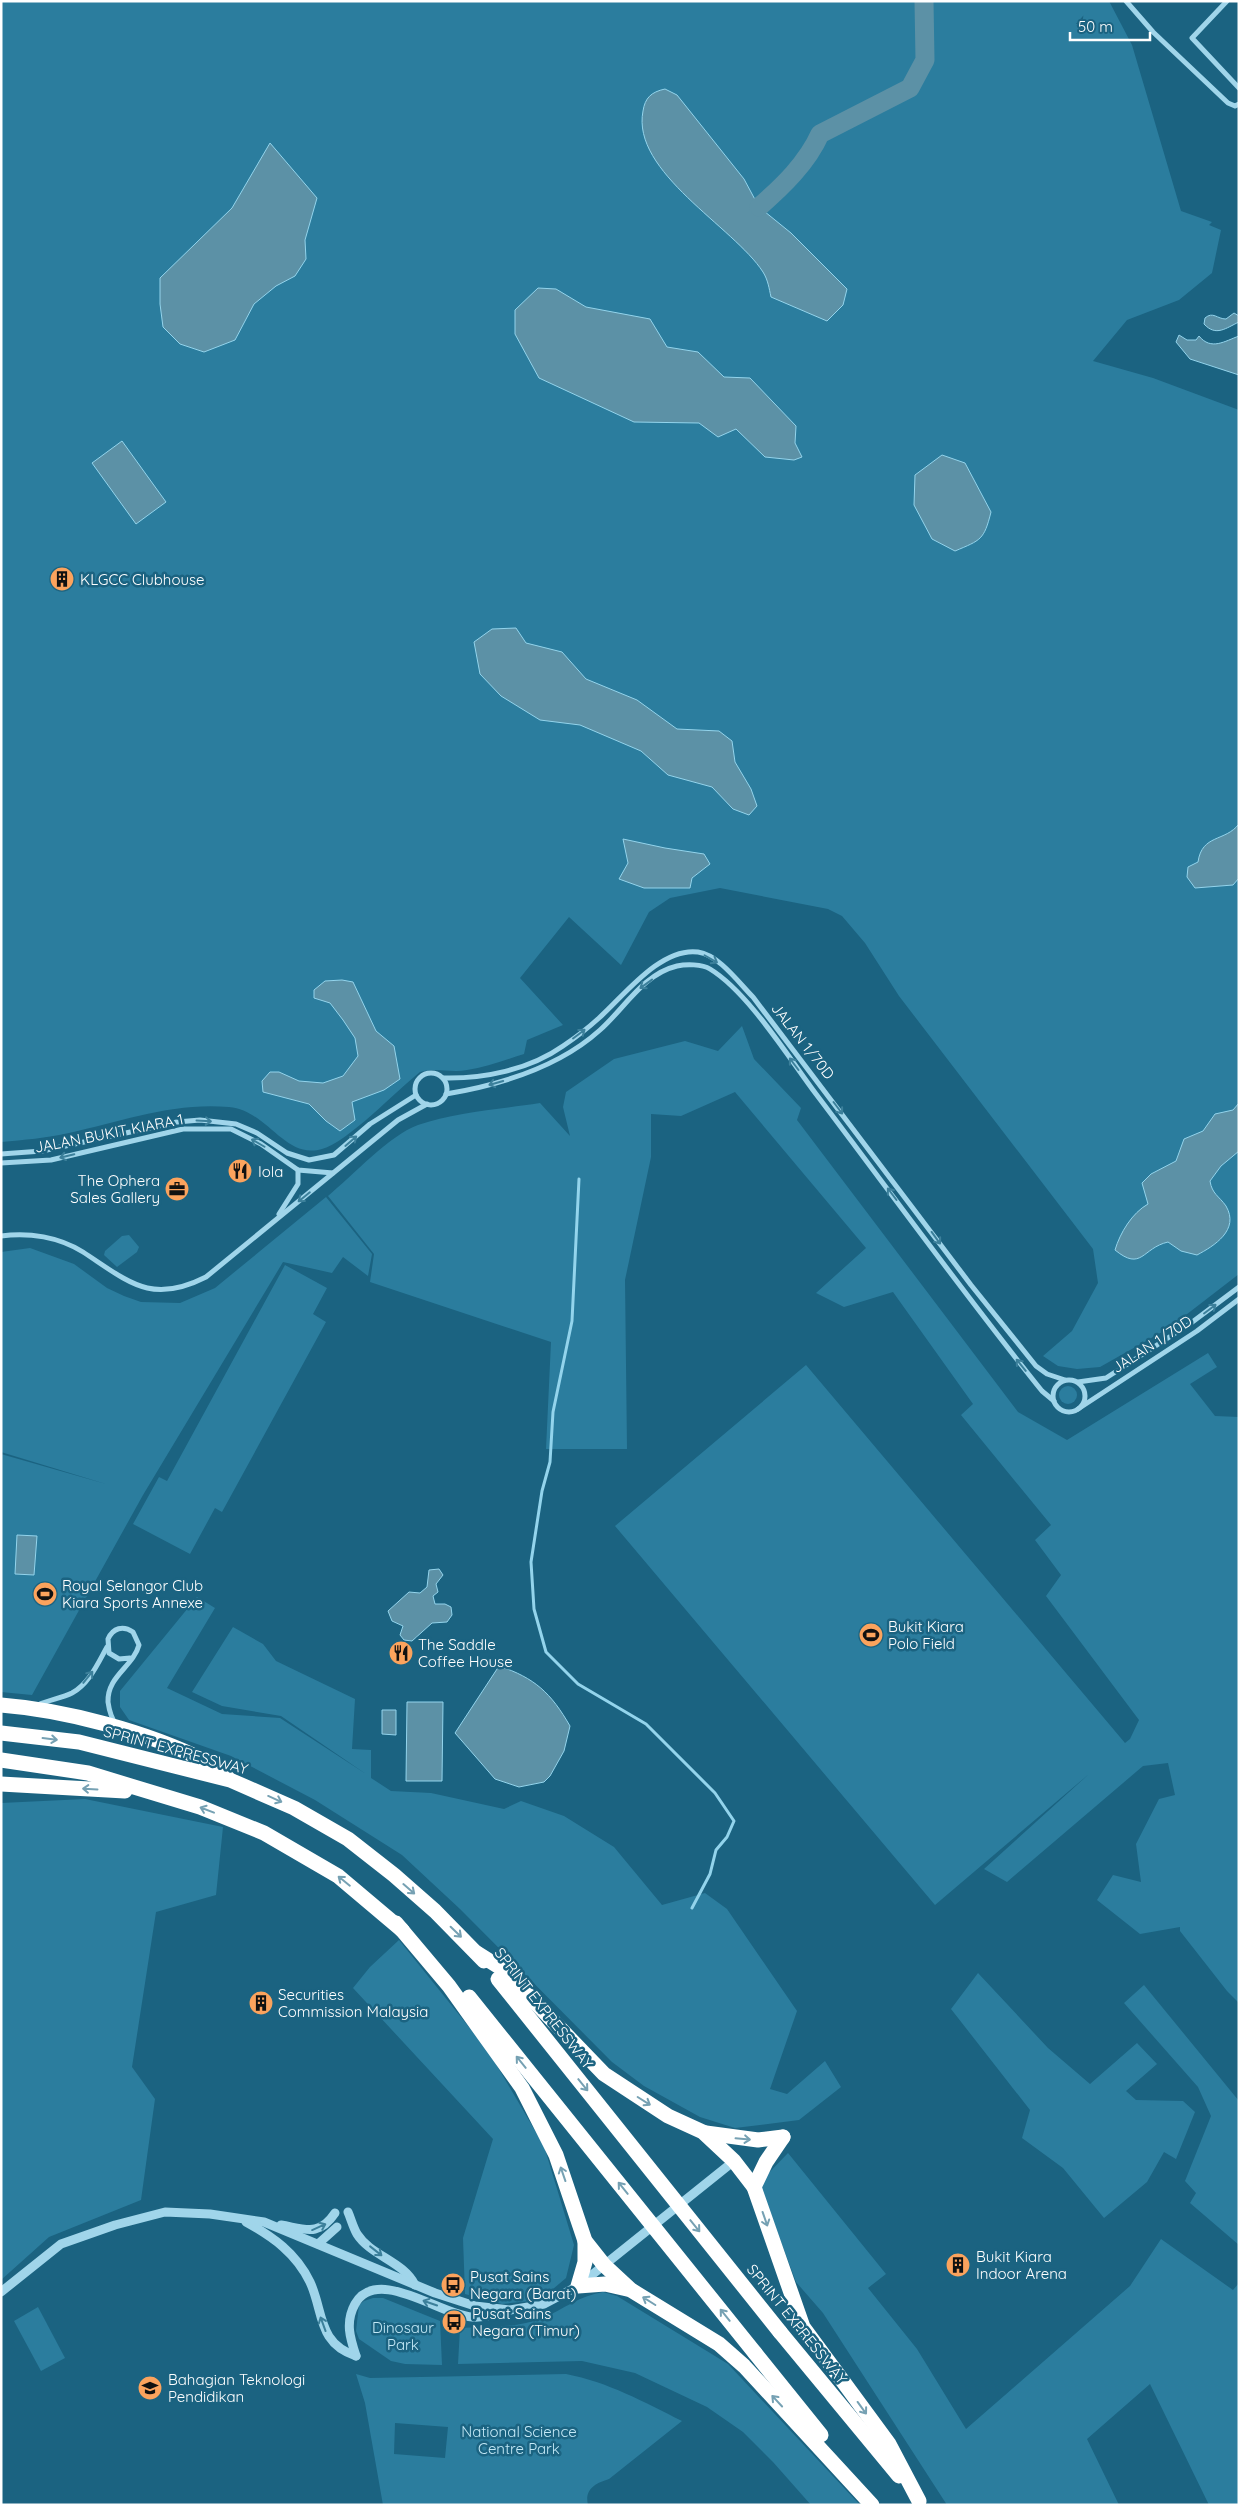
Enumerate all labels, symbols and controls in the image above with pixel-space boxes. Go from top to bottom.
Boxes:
scale bar [1070,10,1150,42]
text: 50 m [1078,17,1113,36]
building icon: KLGCC Clubhouse [49,566,75,592]
place label: KLGCC Clubhouse [80,570,205,589]
one-way arrow [703,954,717,964]
one-way arrow [640,979,653,990]
street label: JALAN 1/70D [767,999,839,1083]
one-way arrow [572,1029,586,1039]
one-way arrow [788,1058,799,1071]
one-way arrow [488,1078,504,1088]
one-way arrow [833,1101,844,1114]
street label: JALAN BUKIT KIARA 1 [33,1109,185,1157]
one-way arrow [196,1116,212,1125]
one-way arrow [345,1135,358,1146]
one-way arrow [251,1138,266,1148]
one-way arrow [60,1152,76,1161]
restaurant icon: Iola [227,1158,253,1184]
place label: Iola [258,1162,283,1181]
place label: The Ophera Sales Gallery [70,1171,160,1207]
office icon: The Ophera Sales Gallery [164,1176,190,1202]
one-way arrow [886,1188,897,1201]
one-way arrow [297,1191,310,1202]
one-way arrow [931,1231,941,1245]
one-way arrow [1203,1303,1216,1314]
street label: JALAN 1/70D [1108,1311,1196,1377]
one-way arrow [1016,1359,1027,1372]
place label: Royal Selangor Club Kiara Sports Annexe [62,1576,203,1612]
sports icon: Royal Selangor Club Kiara Sports Annexe [32,1581,58,1607]
place label: Bukit Kiara Polo Field [888,1617,964,1653]
sports icon: Bukit Kiara Polo Field [858,1622,884,1648]
place label: The Saddle Coffee House [418,1635,513,1671]
restaurant icon: The Saddle Coffee House [388,1640,414,1666]
one-way arrow [83,1671,94,1684]
street label: SPRINT EXPRESSWAY [102,1722,251,1779]
one-way arrow [41,1734,57,1744]
one-way arrow [83,1784,99,1794]
one-way arrow [267,1795,282,1805]
one-way arrow [200,1805,215,1814]
one-way arrow [338,1876,351,1887]
one-way arrow [403,1883,416,1894]
one-way arrow [450,1926,463,1938]
street label: SPRINT EXPRESSWAY [491,1944,598,2073]
place label: Securities Commission Malaysia [278,1985,428,2021]
building icon: Securities Commission Malaysia [248,1990,274,2016]
one-way arrow [516,2055,527,2068]
one-way arrow [577,2078,588,2091]
one-way arrow [636,2096,650,2106]
one-way arrow [735,2134,751,2144]
one-way arrow [558,2166,567,2182]
one-way arrow [617,2182,628,2195]
one-way arrow [761,2210,770,2226]
one-way arrow [689,2219,700,2232]
one-way arrow [311,2222,326,2231]
one-way arrow [369,2245,382,2256]
place label: Bukit Kiara Indoor Arena [976,2247,1067,2283]
building icon: Bukit Kiara Indoor Arena [945,2252,971,2278]
street label: SPRINT EXPRESSWAY [743,2260,852,2388]
place label: Pusat Sains Negara (Barat) [470,2267,576,2303]
bus stop icon: Pusat Sains Negara (Barat) [440,2272,466,2298]
one-way arrow [643,2296,657,2306]
one-way arrow [422,2298,438,2307]
place label: Pusat Sains Negara (Timur) [472,2304,580,2340]
one-way arrow [719,2308,730,2321]
bus stop icon: Pusat Sains Negara (Timur) [441,2309,467,2335]
one-way arrow [318,2317,327,2332]
park label: Dinosaur Park [372,2318,434,2354]
place label: Bahagian Teknologi Pendidikan [168,2370,305,2406]
school or university icon: Bahagian Teknologi Pendidikan [137,2375,163,2401]
one-way arrow [771,2394,783,2407]
one-way arrow [857,2401,868,2414]
park label: National Science Centre Park [461,2422,577,2458]

